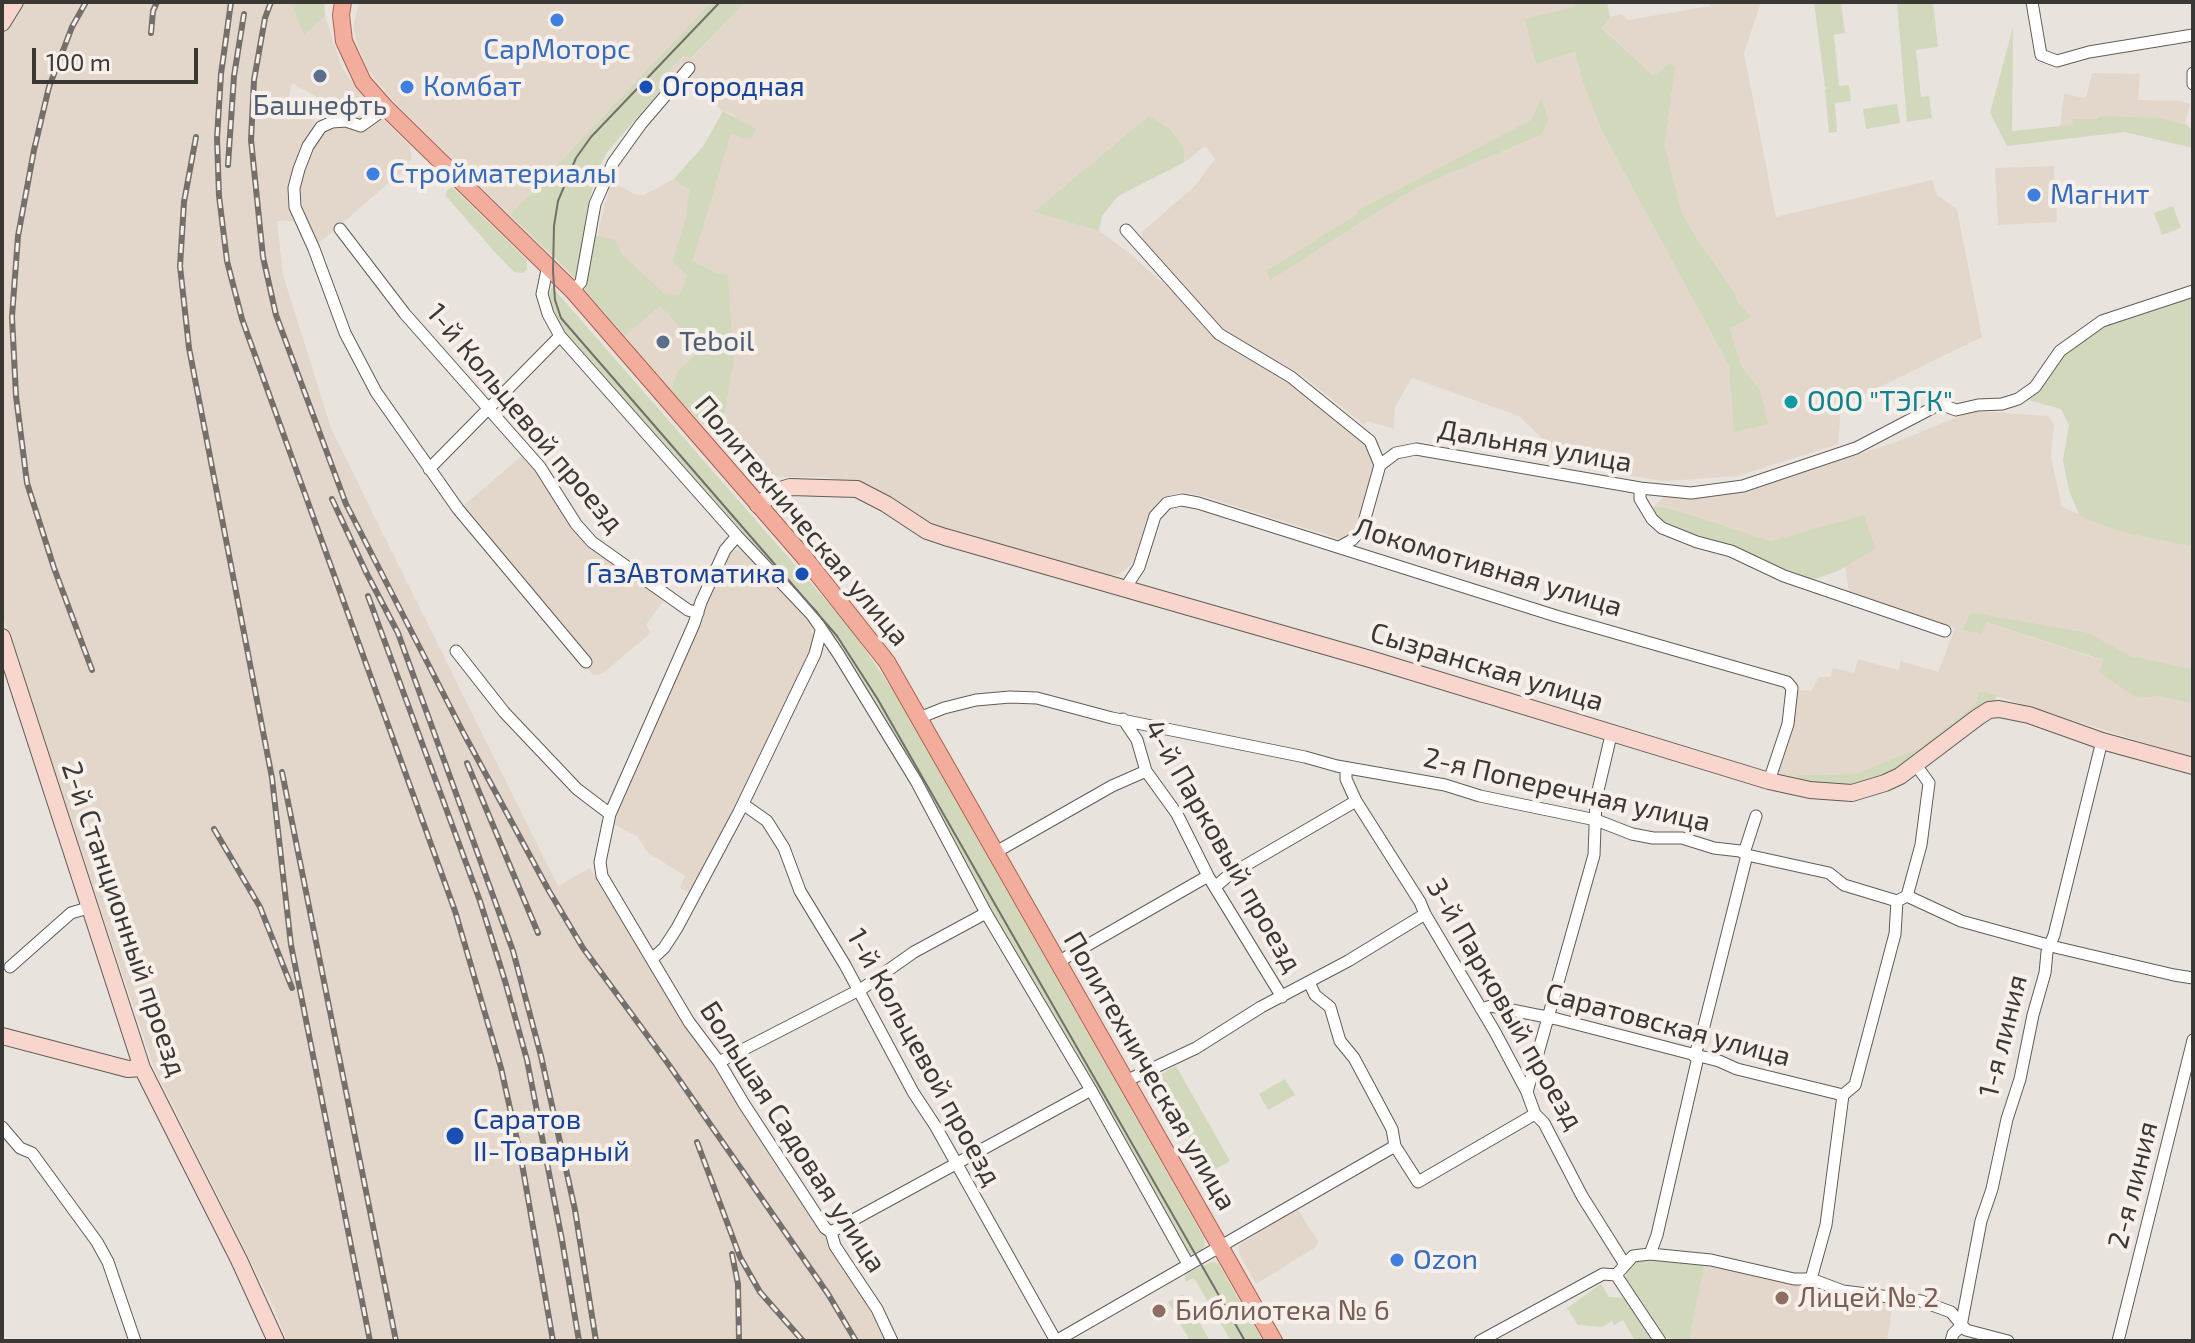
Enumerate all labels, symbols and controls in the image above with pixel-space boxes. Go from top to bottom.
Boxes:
marker: СарМоторс [548,11,566,29]
scale bar [36,32,202,82]
place label: СарМоторс [483,33,631,67]
text: 100 m [46,47,111,76]
marker: Башнефть [311,67,329,85]
place label: Комбат [423,70,522,104]
place label: Огородная [662,70,805,104]
marker: Комбат [398,78,416,96]
marker: Огородная [637,78,655,96]
place label: Башнефть [253,89,387,123]
place label: Стройматериалы [389,157,617,191]
marker: Стройматериалы [364,165,382,183]
place label: Магнит [2050,178,2149,212]
marker: Магнит [2025,186,2043,204]
street label: 1-й Кольцевой проезд [419,297,631,539]
place label: Teboil [679,325,754,359]
marker: Teboil [654,333,672,351]
place label: ООО "ТЭГК" [1807,385,1953,419]
street label: Политехническая улица [687,389,917,653]
marker: ООО "ТЭГК" [1782,393,1800,411]
street label: Дальняя улица [1435,412,1635,480]
street label: Локомотивная улица [1350,510,1626,624]
place label: ГазАвтоматика [586,557,786,591]
marker: ГазАвтоматика [793,565,811,583]
street label: Сызранская улица [1366,616,1608,718]
street label: 4-й Парковый проезд [1137,714,1309,978]
street label: 2-я Поперечная улица [1420,741,1714,839]
street label: 2-й Станционный проезд [54,757,194,1081]
street label: 3-й Парковый проезд [1419,872,1591,1136]
street label: 1-й Кольцевой проезд [839,923,1009,1191]
street label: Политехническая улица [1056,926,1244,1216]
street label: 1-я линия [1972,971,2034,1101]
street label: Саратовская улица [1542,976,1794,1074]
street label: Большая Садовая улица [693,995,893,1279]
place label: Саратов II-Товарный [473,1103,630,1169]
street label: 2-я линия [2101,1118,2165,1252]
marker: Саратов II-Товарный [444,1125,466,1147]
place label: Ozon [1413,1243,1478,1277]
marker: Ozon [1388,1251,1406,1269]
place label: Лицей № 2 [1798,1281,1939,1315]
marker: Лицей № 2 [1773,1289,1791,1307]
place label: Библиотека № 6 [1175,1294,1390,1328]
marker: Библиотека № 6 [1150,1302,1168,1320]

